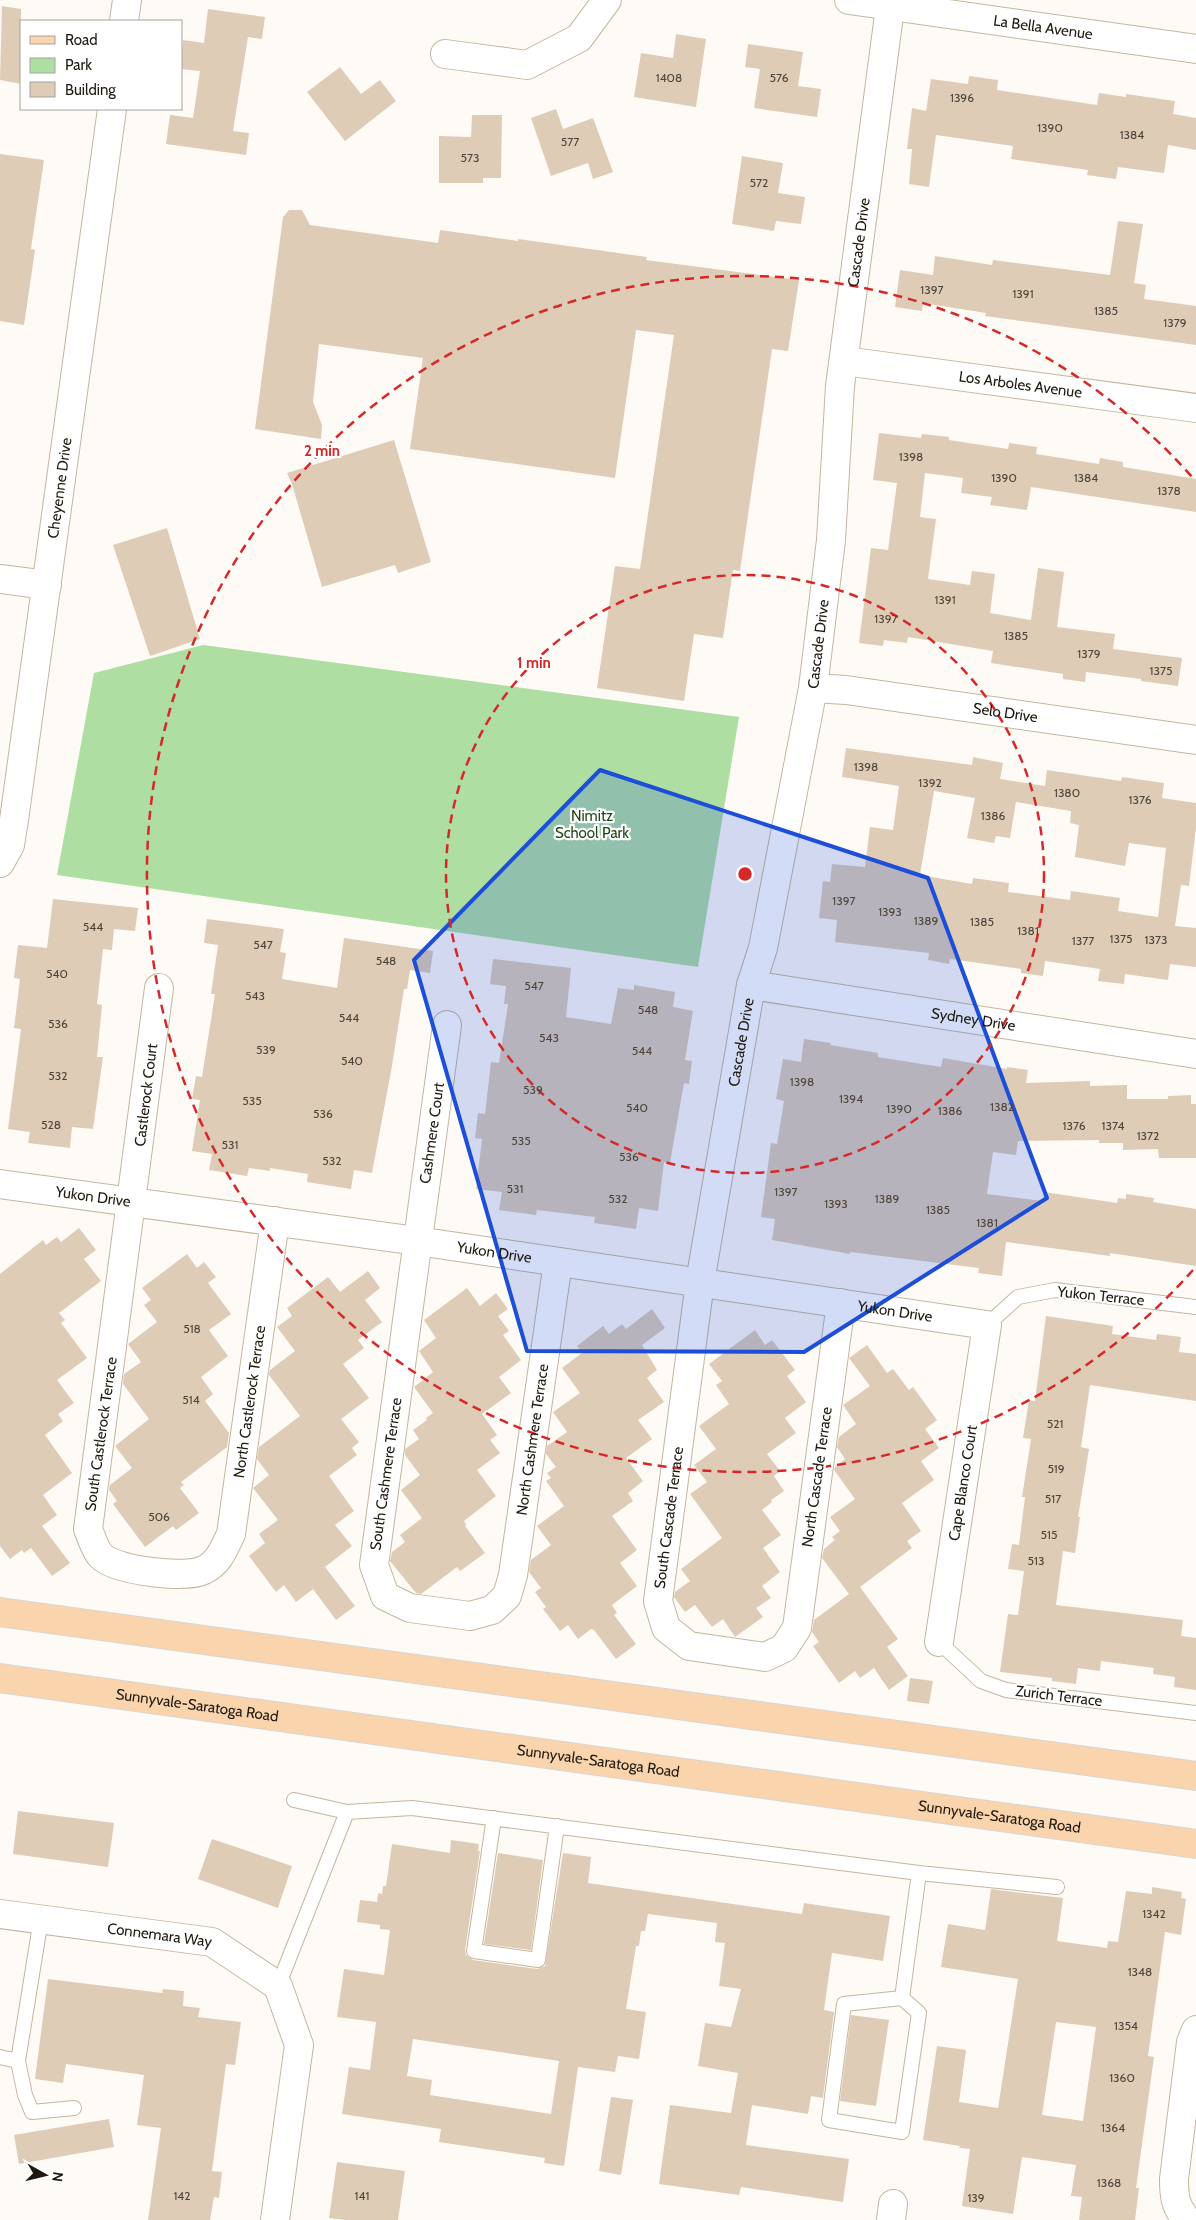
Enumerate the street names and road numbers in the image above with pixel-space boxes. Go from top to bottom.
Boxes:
street label: La Bella Avenue [992,12,1094,43]
street label: Cascade Drive [844,196,874,288]
street label: Los Arboles Avenue [958,367,1083,402]
street label: Cheyenne Drive [44,436,76,540]
street label: Cascade Drive [804,598,833,690]
street label: Selo Drive [972,699,1039,726]
street label: Cascade Drive [725,996,758,1088]
street label: Sydney Drive [930,1004,1017,1035]
street label: Castlerock Court [131,1043,161,1147]
street label: Cashmere Court [416,1081,448,1185]
street label: Yukon Drive [54,1183,132,1211]
street label: Yukon Drive [455,1238,533,1267]
street label: Yukon Terrace [1056,1282,1146,1310]
street label: Yukon Drive [855,1297,934,1326]
street label: North Castlerock Terrace [230,1324,269,1479]
street label: South Castlerock Terrace [81,1355,121,1512]
street label: North Cashmere Terrace [513,1362,552,1516]
street label: South Cashmere Terrace [366,1396,406,1552]
street label: North Cascade Terrace [798,1405,836,1548]
street label: Cape Blanco Court [945,1424,981,1542]
street label: South Cascade Terrace [651,1445,687,1590]
street label: Zurich Terrace [1015,1682,1104,1710]
street label: Sunnyvale-Saratoga Road [115,1685,280,1726]
street label: Sunnyvale-Saratoga Road [516,1741,681,1781]
street label: Sunnyvale-Saratoga Road [917,1797,1082,1837]
street label: Connemara Way [106,1919,213,1951]

